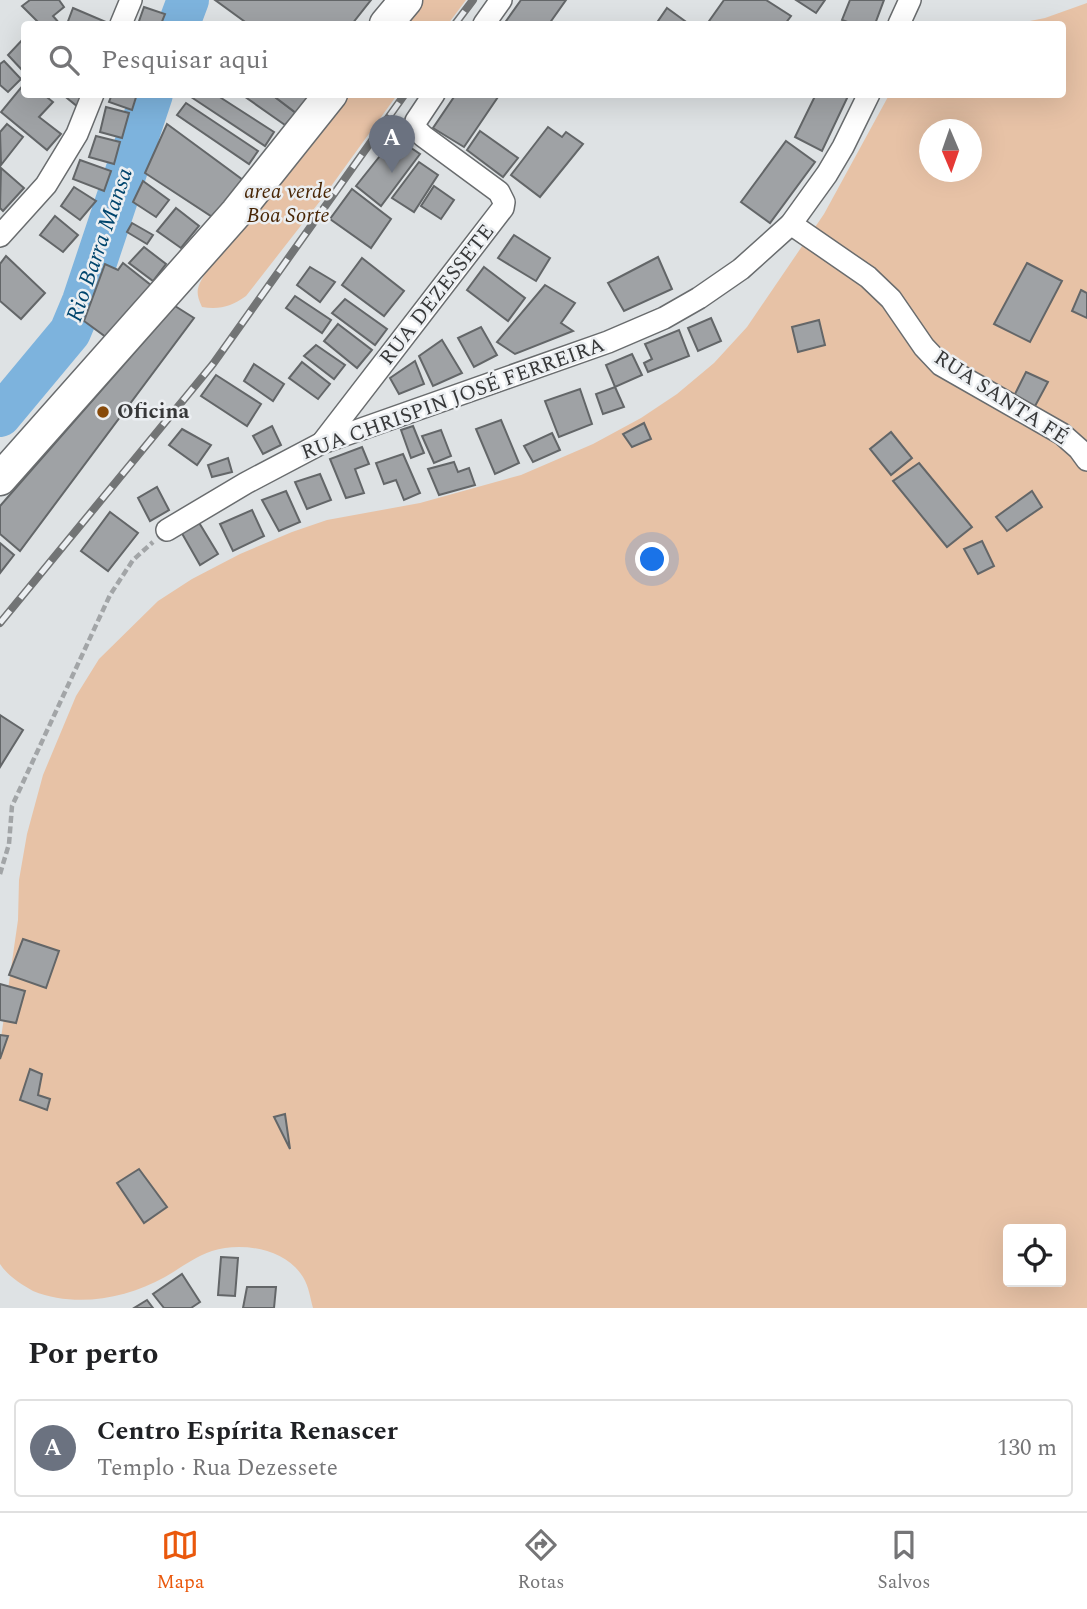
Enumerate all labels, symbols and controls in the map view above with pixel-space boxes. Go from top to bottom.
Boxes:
search box [21,21,1066,98]
text: Pesquisar aqui [101,40,269,80]
icon: search [45,41,83,79]
pin: A [369,115,415,173]
north arrow [919,119,982,182]
water label: Rio Barra Mansa [57,163,143,327]
park label: area verde Boa Sorte [244,176,332,232]
street label: RUA DEZESSETE [372,218,502,372]
street label: RUA CHRISPIN JOSÉ FERREIRA [297,329,609,469]
street label: RUA SANTA FÉ [927,342,1075,454]
place label: Oficina [117,396,190,428]
marker: Oficina [95,404,111,420]
your location [635,542,669,576]
map controls [1003,1224,1066,1287]
button: locate [1003,1224,1066,1287]
text: Por perto [28,1331,158,1377]
text: Centro Espírita Renascer [97,1411,398,1451]
text: A [44,1431,62,1466]
text: 130 m [997,1431,1057,1466]
text: Templo · Rua Dezessete [97,1451,338,1486]
tab: Mapa [157,1526,204,1597]
tab: Rotas [517,1526,564,1597]
tab: Salvos [878,1526,930,1597]

